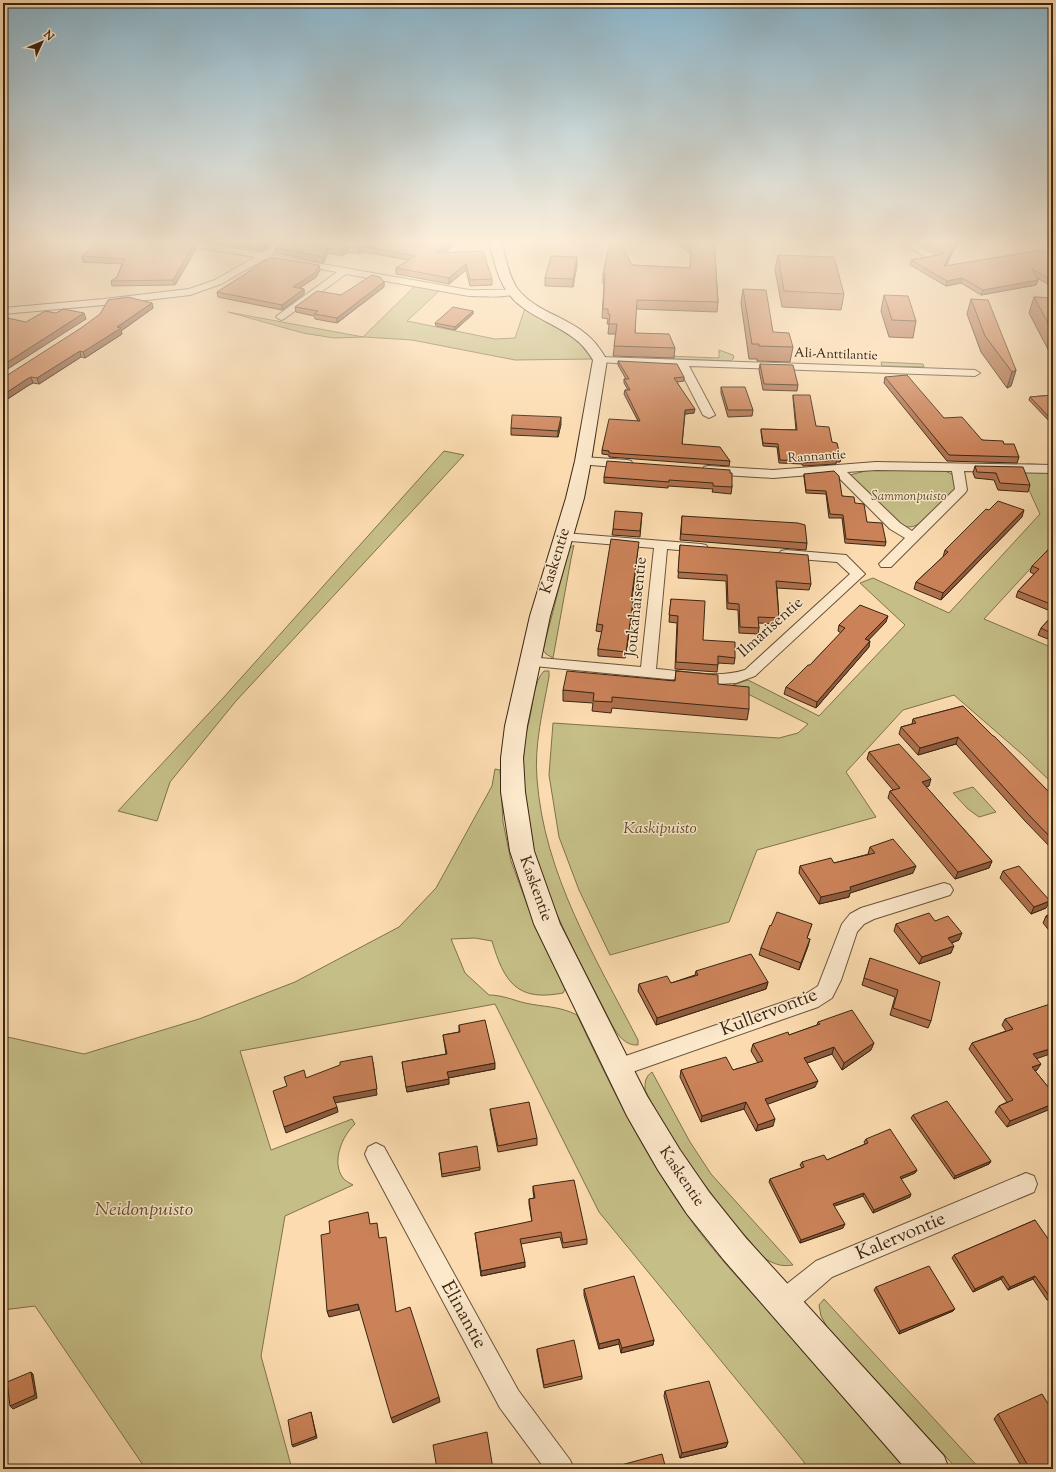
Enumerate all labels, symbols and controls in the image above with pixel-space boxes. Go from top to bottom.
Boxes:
north arrow [22,22,62,62]
text: N [39,26,57,45]
street label: Ali-Anttilantie [794,345,878,365]
street label: Rannantie [787,446,847,468]
park label: Sammonpuisto [871,488,947,506]
street label: Kaskentie [535,525,577,597]
street label: Joukahaisentie [620,556,654,659]
street label: Ilmarisentie [733,592,809,664]
park label: Kaskipuisto [623,818,697,841]
street label: Kaskentie [513,853,557,925]
street label: Kullervontie [717,982,822,1044]
street label: Kaskentie [653,1142,709,1212]
park label: Neidonpuisto [95,1197,193,1224]
street label: Kalervontie [852,1206,950,1268]
street label: Elinantie [433,1276,493,1354]

